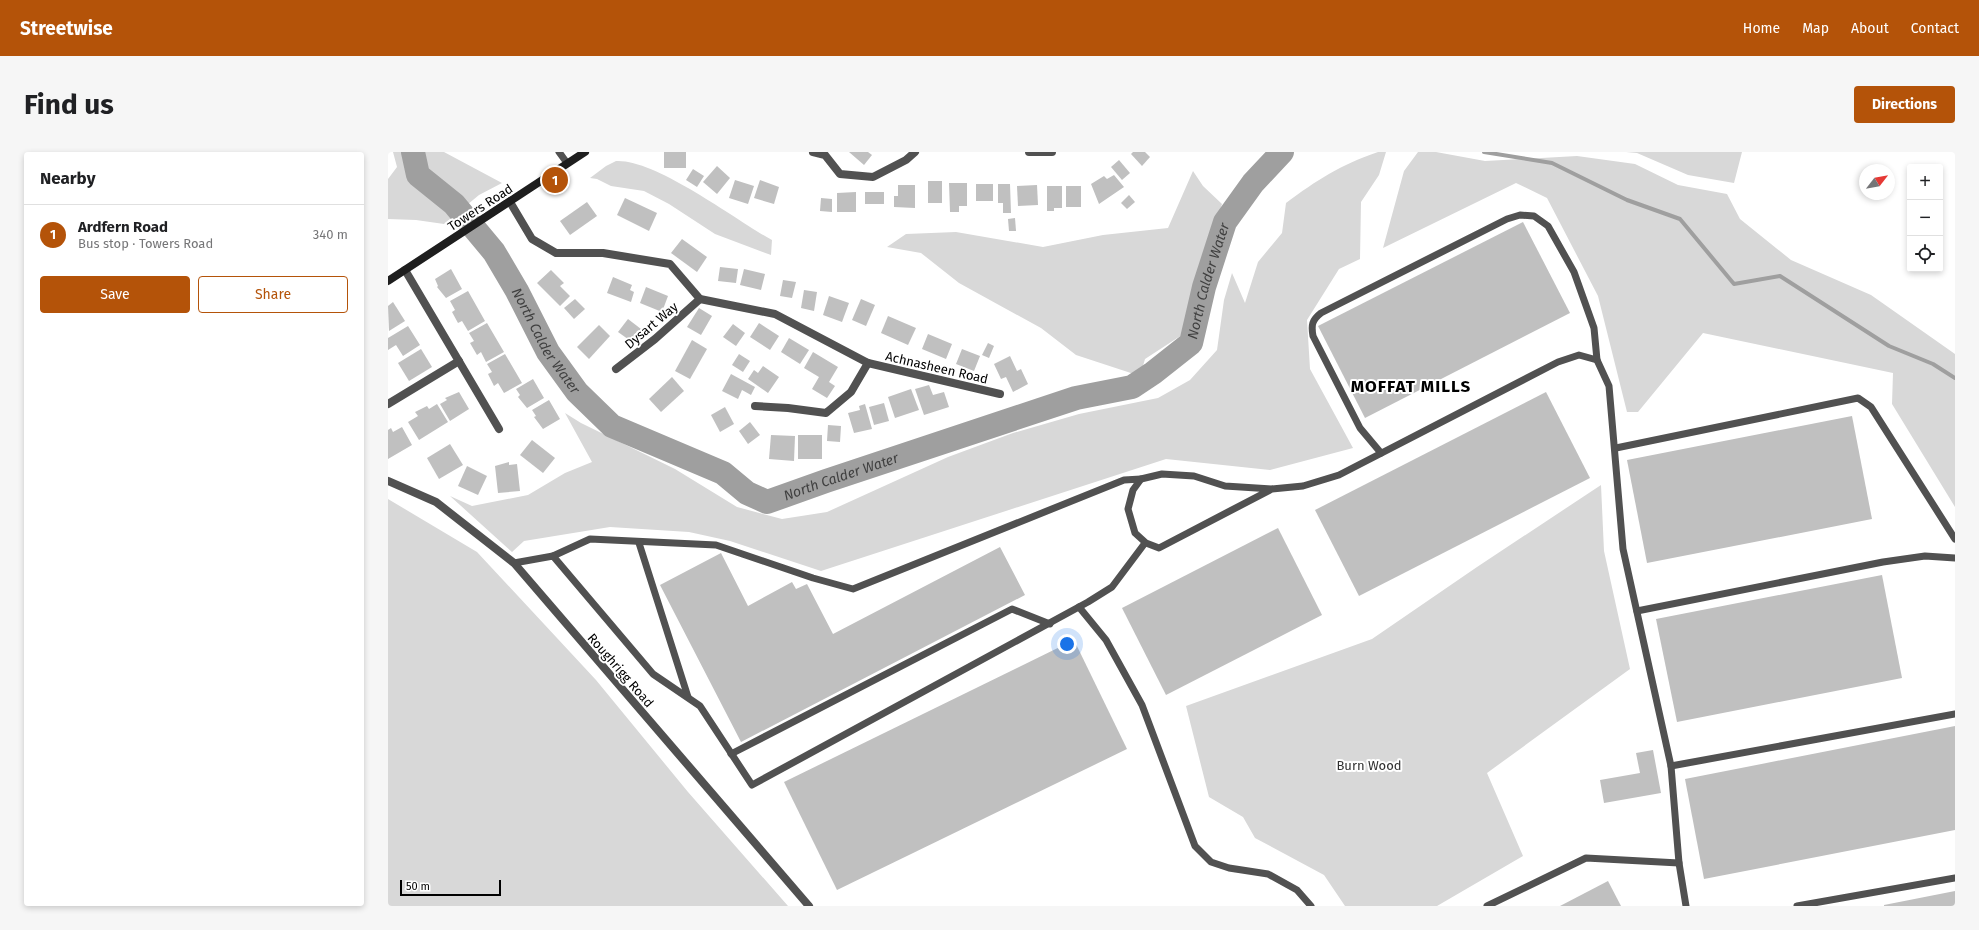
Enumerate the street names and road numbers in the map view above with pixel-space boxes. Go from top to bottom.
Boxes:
street label: Towers Road [445,181,516,234]
street label: Dysart Way [622,299,681,352]
street label: Achnasheen Road [884,348,990,387]
street label: Roughrigg Road [585,630,657,710]

